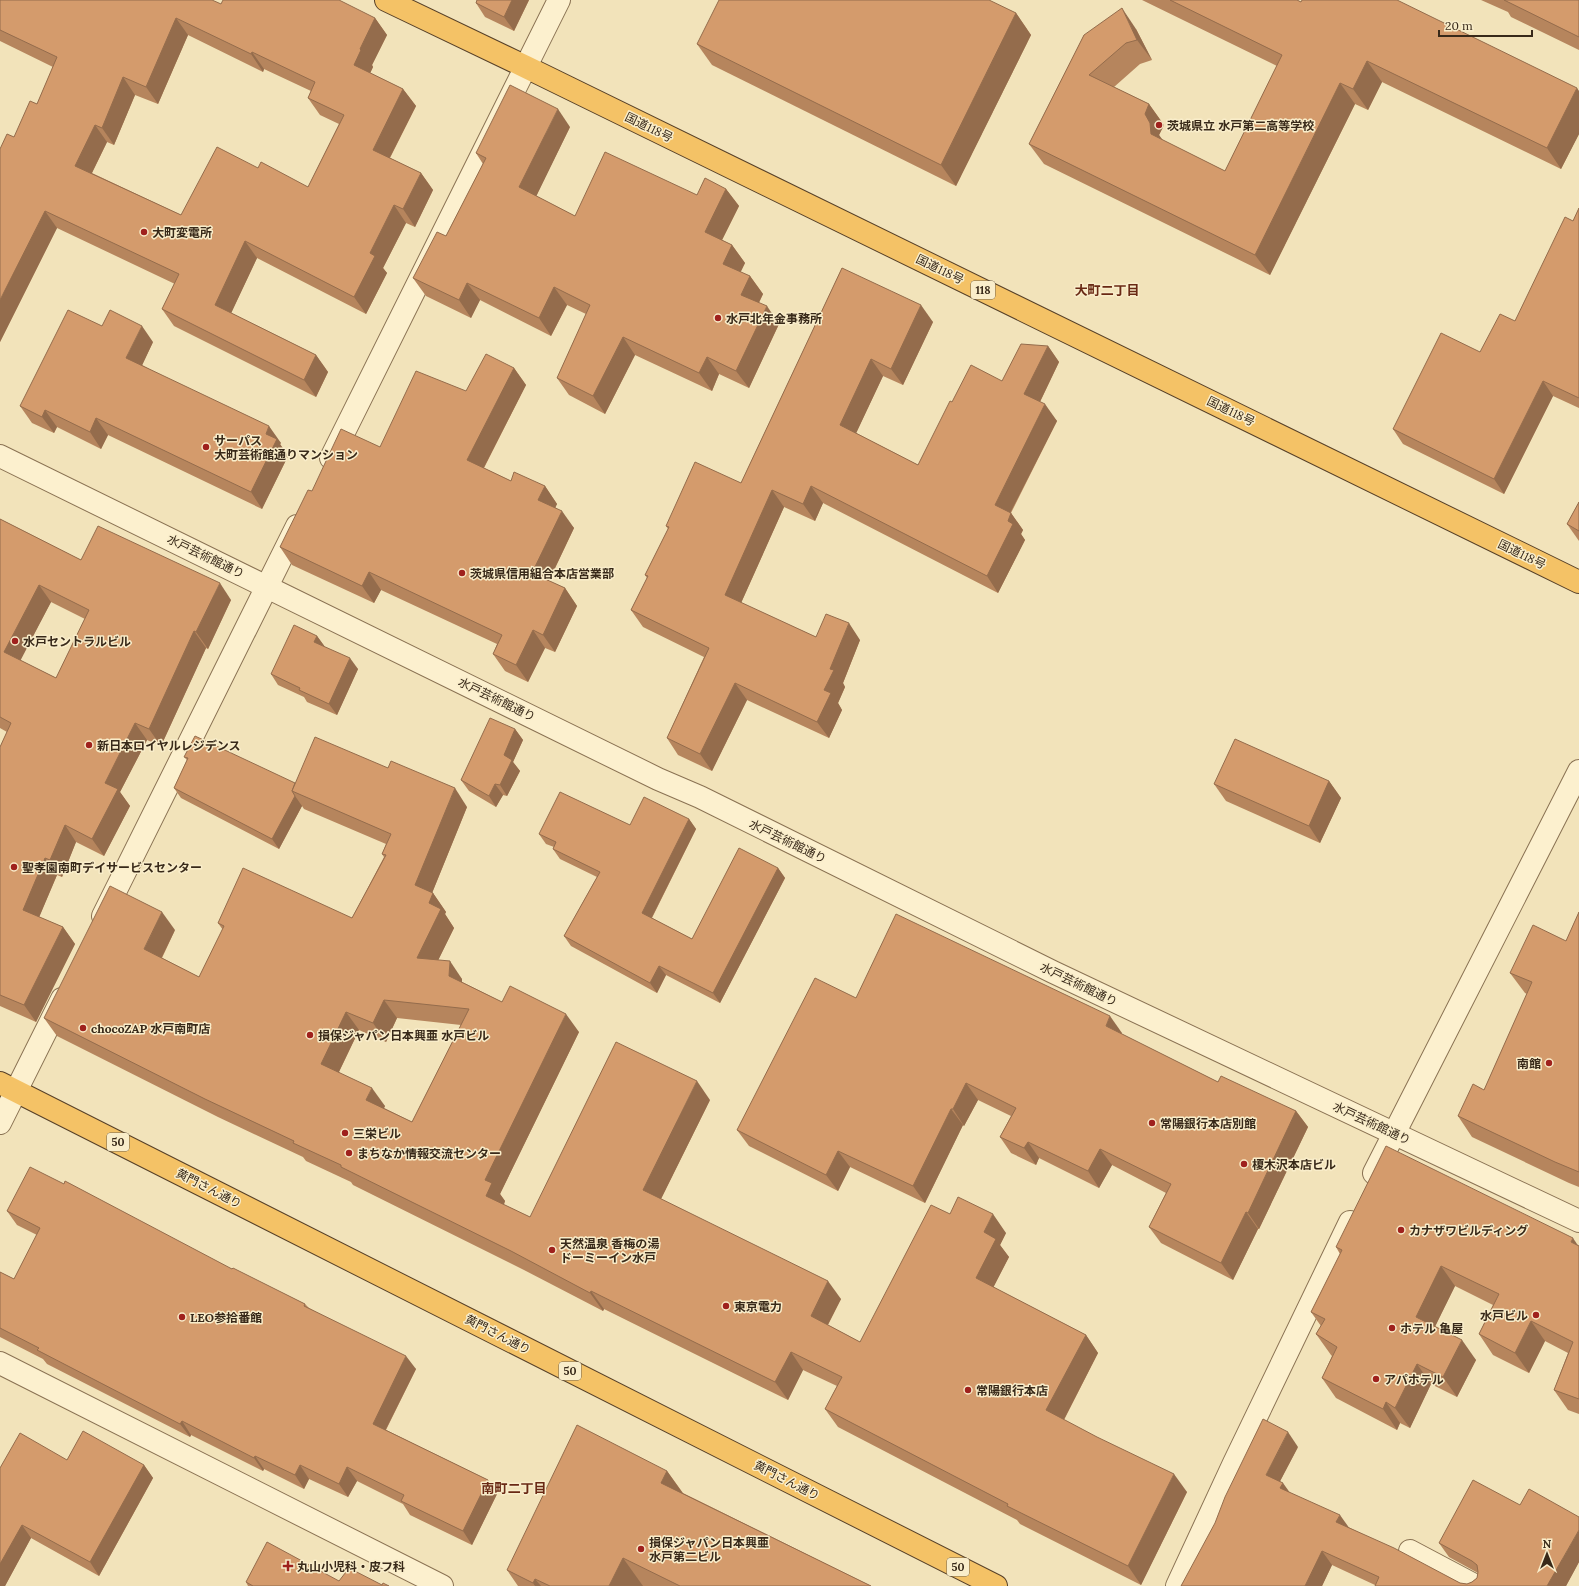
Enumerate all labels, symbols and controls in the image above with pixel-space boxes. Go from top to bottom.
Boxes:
scale bar [1439,12,1532,38]
text: 20 m [1445,18,1473,33]
street label: 国道118号 [623,109,675,145]
place label: 茨城県立 水戸第二高等学校 [1167,118,1314,133]
marker: 茨城県立 水戸第二高等学校 [1154,120,1164,130]
place label: 大町変電所 [152,225,212,240]
marker: 大町変電所 [139,227,149,237]
street label: 国道118号 [914,251,966,287]
road number: 118 [971,281,995,299]
district label: 大町二丁目 [1074,282,1140,299]
place label: 水戸北年金事務所 [726,311,822,326]
marker: 水戸北年金事務所 [713,313,723,323]
street label: 国道118号 [1205,393,1257,429]
place label: サーパス 大町芸術館通りマンション [214,433,358,462]
marker: サーパス 大町芸術館通りマンション [201,442,211,452]
street label: 水戸芸術館通り [165,531,247,581]
street label: 国道118号 [1496,536,1548,572]
place label: 茨城県信用組合本店営業部 [470,566,614,581]
marker: 茨城県信用組合本店営業部 [457,568,467,578]
place label: 水戸セントラルビル [23,634,131,649]
marker: 水戸セントラルビル [10,636,20,646]
street label: 水戸芸術館通り [456,674,538,724]
place label: 新日本ロイヤルレジデンス [97,738,240,753]
marker: 新日本ロイヤルレジデンス [84,740,94,750]
street label: 水戸芸術館通り [747,816,829,866]
place label: 聖孝園南町デイサービスセンター [22,860,202,875]
marker: 聖孝園南町デイサービスセンター [9,862,19,872]
street label: 水戸芸術館通り [1038,959,1120,1009]
place label: chocoZAP 水戸南町店 [91,1021,210,1036]
marker: chocoZAP 水戸南町店 [78,1023,88,1033]
place label: 損保ジャパン日本興亜 水戸ビル [318,1028,489,1043]
marker: 損保ジャパン日本興亜 水戸ビル [305,1030,315,1040]
place label: 南館 [1517,1056,1541,1071]
marker: 南館 [1544,1058,1554,1068]
street label: 水戸芸術館通り [1331,1098,1413,1148]
place label: 常陽銀行本店別館 [1160,1116,1256,1131]
marker: 常陽銀行本店別館 [1147,1118,1157,1128]
place label: 三栄ビル [353,1126,401,1141]
marker: 三栄ビル [340,1128,350,1138]
road number: 50 [107,1133,129,1151]
place label: まちなか情報交流センター [357,1146,501,1161]
marker: まちなか情報交流センター [344,1148,354,1158]
place label: 榎木沢本店ビル [1252,1157,1336,1172]
marker: 榎木沢本店ビル [1239,1159,1249,1169]
street label: 黄門さん通り [174,1165,244,1211]
place label: カナザワビルディング [1409,1223,1528,1238]
marker: カナザワビルディング [1396,1225,1406,1235]
place label: 天然温泉 香梅の湯 ドーミーイン水戸 [560,1236,659,1265]
marker: 天然温泉 香梅の湯 ドーミーイン水戸 [547,1245,557,1255]
place label: 東京電力 [734,1299,782,1314]
marker: 東京電力 [721,1301,731,1311]
place label: 水戸ビル [1480,1308,1528,1323]
place label: LEO参拾番館 [190,1310,262,1325]
marker: 水戸ビル [1531,1310,1541,1320]
street label: 黄門さん通り [463,1311,533,1357]
marker: LEO参拾番館 [177,1312,187,1322]
place label: ホテル 亀屋 [1400,1321,1463,1336]
marker: ホテル 亀屋 [1387,1323,1397,1333]
road number: 50 [559,1362,581,1380]
place label: アパホテル [1384,1372,1444,1387]
marker: アパホテル [1371,1374,1381,1384]
place label: 常陽銀行本店 [976,1383,1048,1398]
marker: 常陽銀行本店 [963,1385,973,1395]
street label: 黄門さん通り [752,1457,822,1503]
district label: 南町二丁目 [481,1480,547,1497]
north arrow [1527,1534,1567,1574]
place label: 損保ジャパン日本興亜 水戸第二ビル [649,1535,769,1564]
text: N [1543,1537,1552,1551]
marker: 損保ジャパン日本興亜 水戸第二ビル [636,1544,646,1554]
road number: 50 [947,1558,969,1576]
place label: 丸山小児科・皮フ科 [297,1559,405,1574]
marker: 丸山小児科・皮フ科 [282,1560,294,1572]

